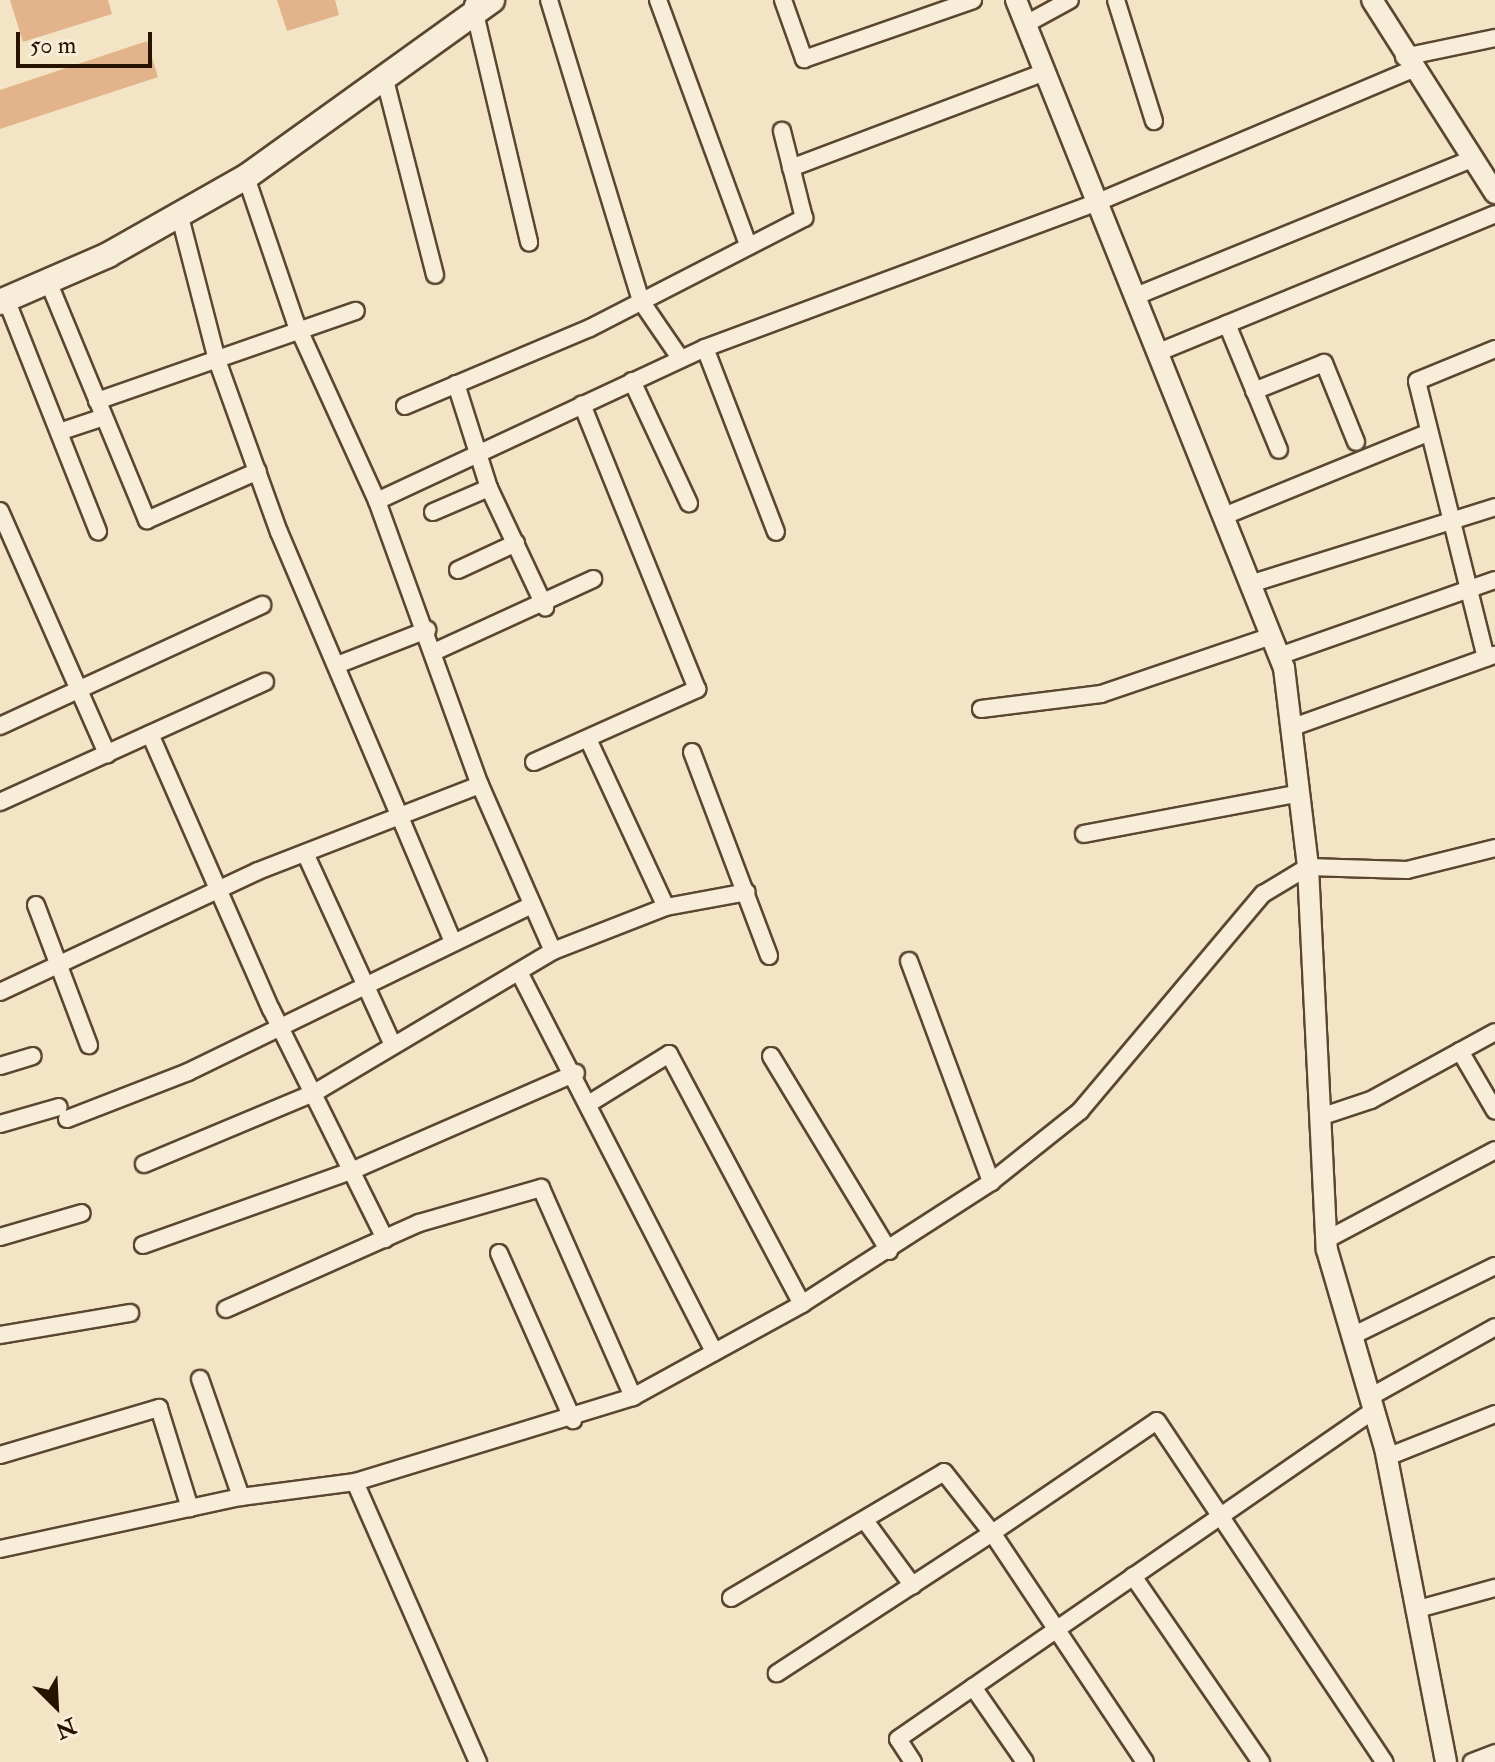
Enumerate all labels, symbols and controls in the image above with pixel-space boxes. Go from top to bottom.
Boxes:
scale bar [20,16,156,66]
text: 50 m [30,30,76,61]
north arrow [16,1666,96,1746]
text: N [51,1711,80,1745]

